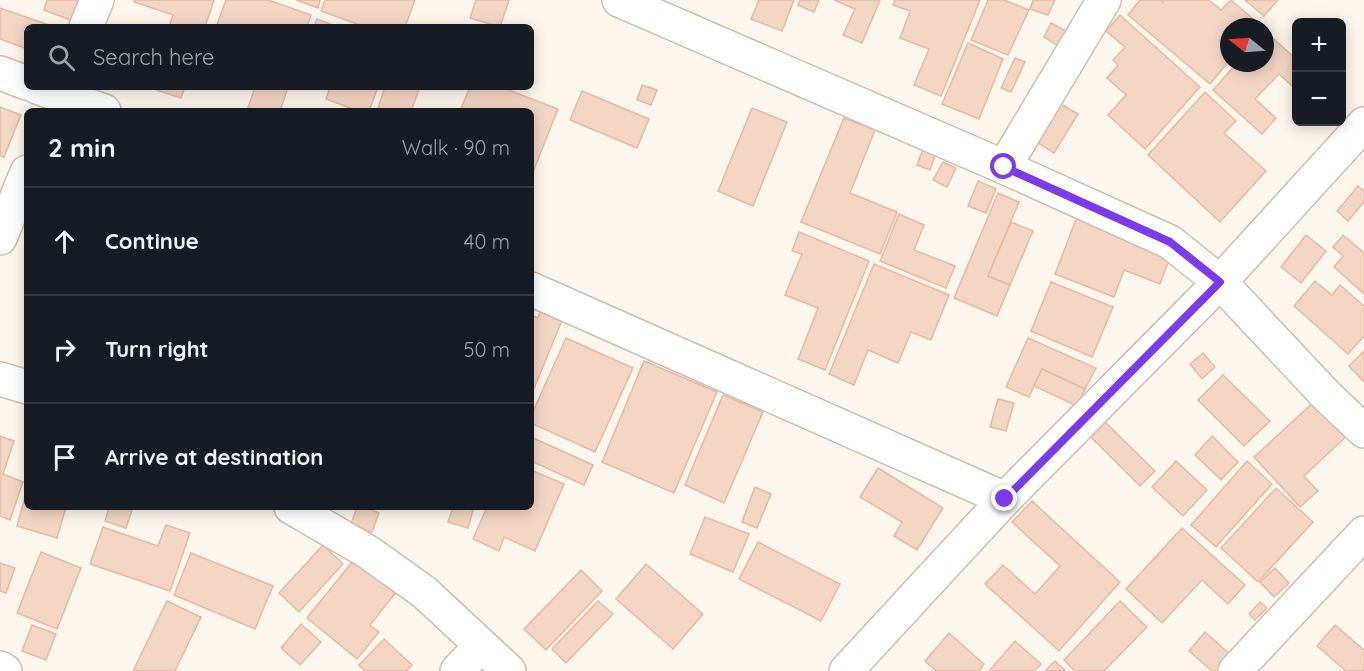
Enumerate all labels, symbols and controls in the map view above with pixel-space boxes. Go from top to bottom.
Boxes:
north arrow [1220,18,1274,72]
map controls [1292,18,1346,126]
button: + [1292,18,1346,72]
search box [24,24,534,90]
icon: search [45,41,78,74]
text: Search here [93,43,214,71]
button: − [1292,72,1346,126]
text: 2 min [48,131,116,164]
text: Walk · 90 m [402,135,510,160]
route start [990,153,1016,179]
icon: ahead [48,225,81,258]
text: Continue [105,227,199,255]
text: 40 m [464,229,510,254]
icon: right [48,333,81,366]
text: Turn right [105,335,209,363]
text: 50 m [464,337,510,362]
icon: arrive [48,441,81,474]
text: Arrive at destination [105,443,323,471]
route end [991,485,1017,511]

